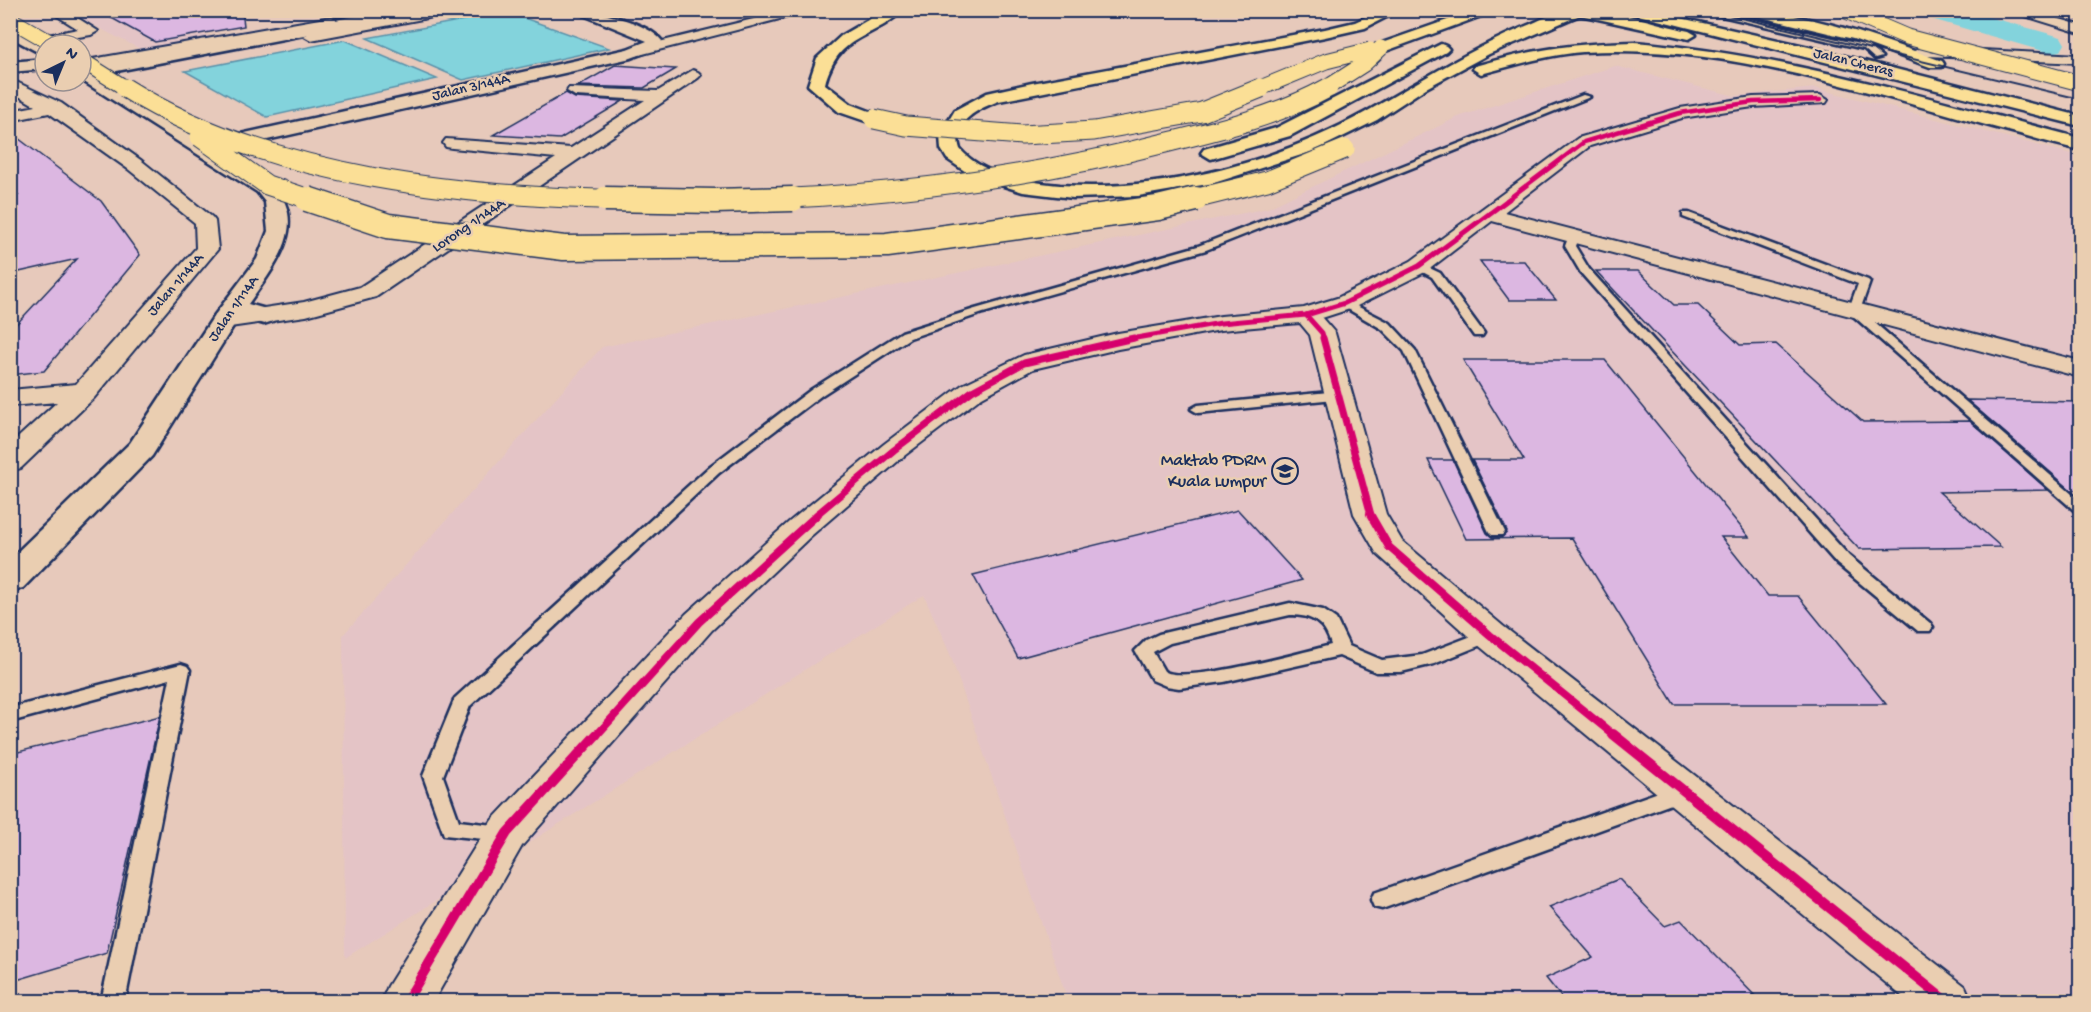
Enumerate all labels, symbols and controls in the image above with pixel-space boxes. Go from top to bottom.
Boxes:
north arrow [33,33,93,93]
text: N [61,44,82,65]
street label: Jalan Cheras [1811,44,1895,82]
street label: Jalan 3/144A [430,70,513,106]
street label: Lorong 1/144A [429,194,510,257]
street label: Jalan 1/144A [144,249,209,320]
street label: Jalan 1/114A [205,272,264,345]
place label: Maktab PDRM Kuala Lumpur [1161,451,1268,493]
school or university icon: Maktab PDRM Kuala Lumpur [1270,456,1300,486]

